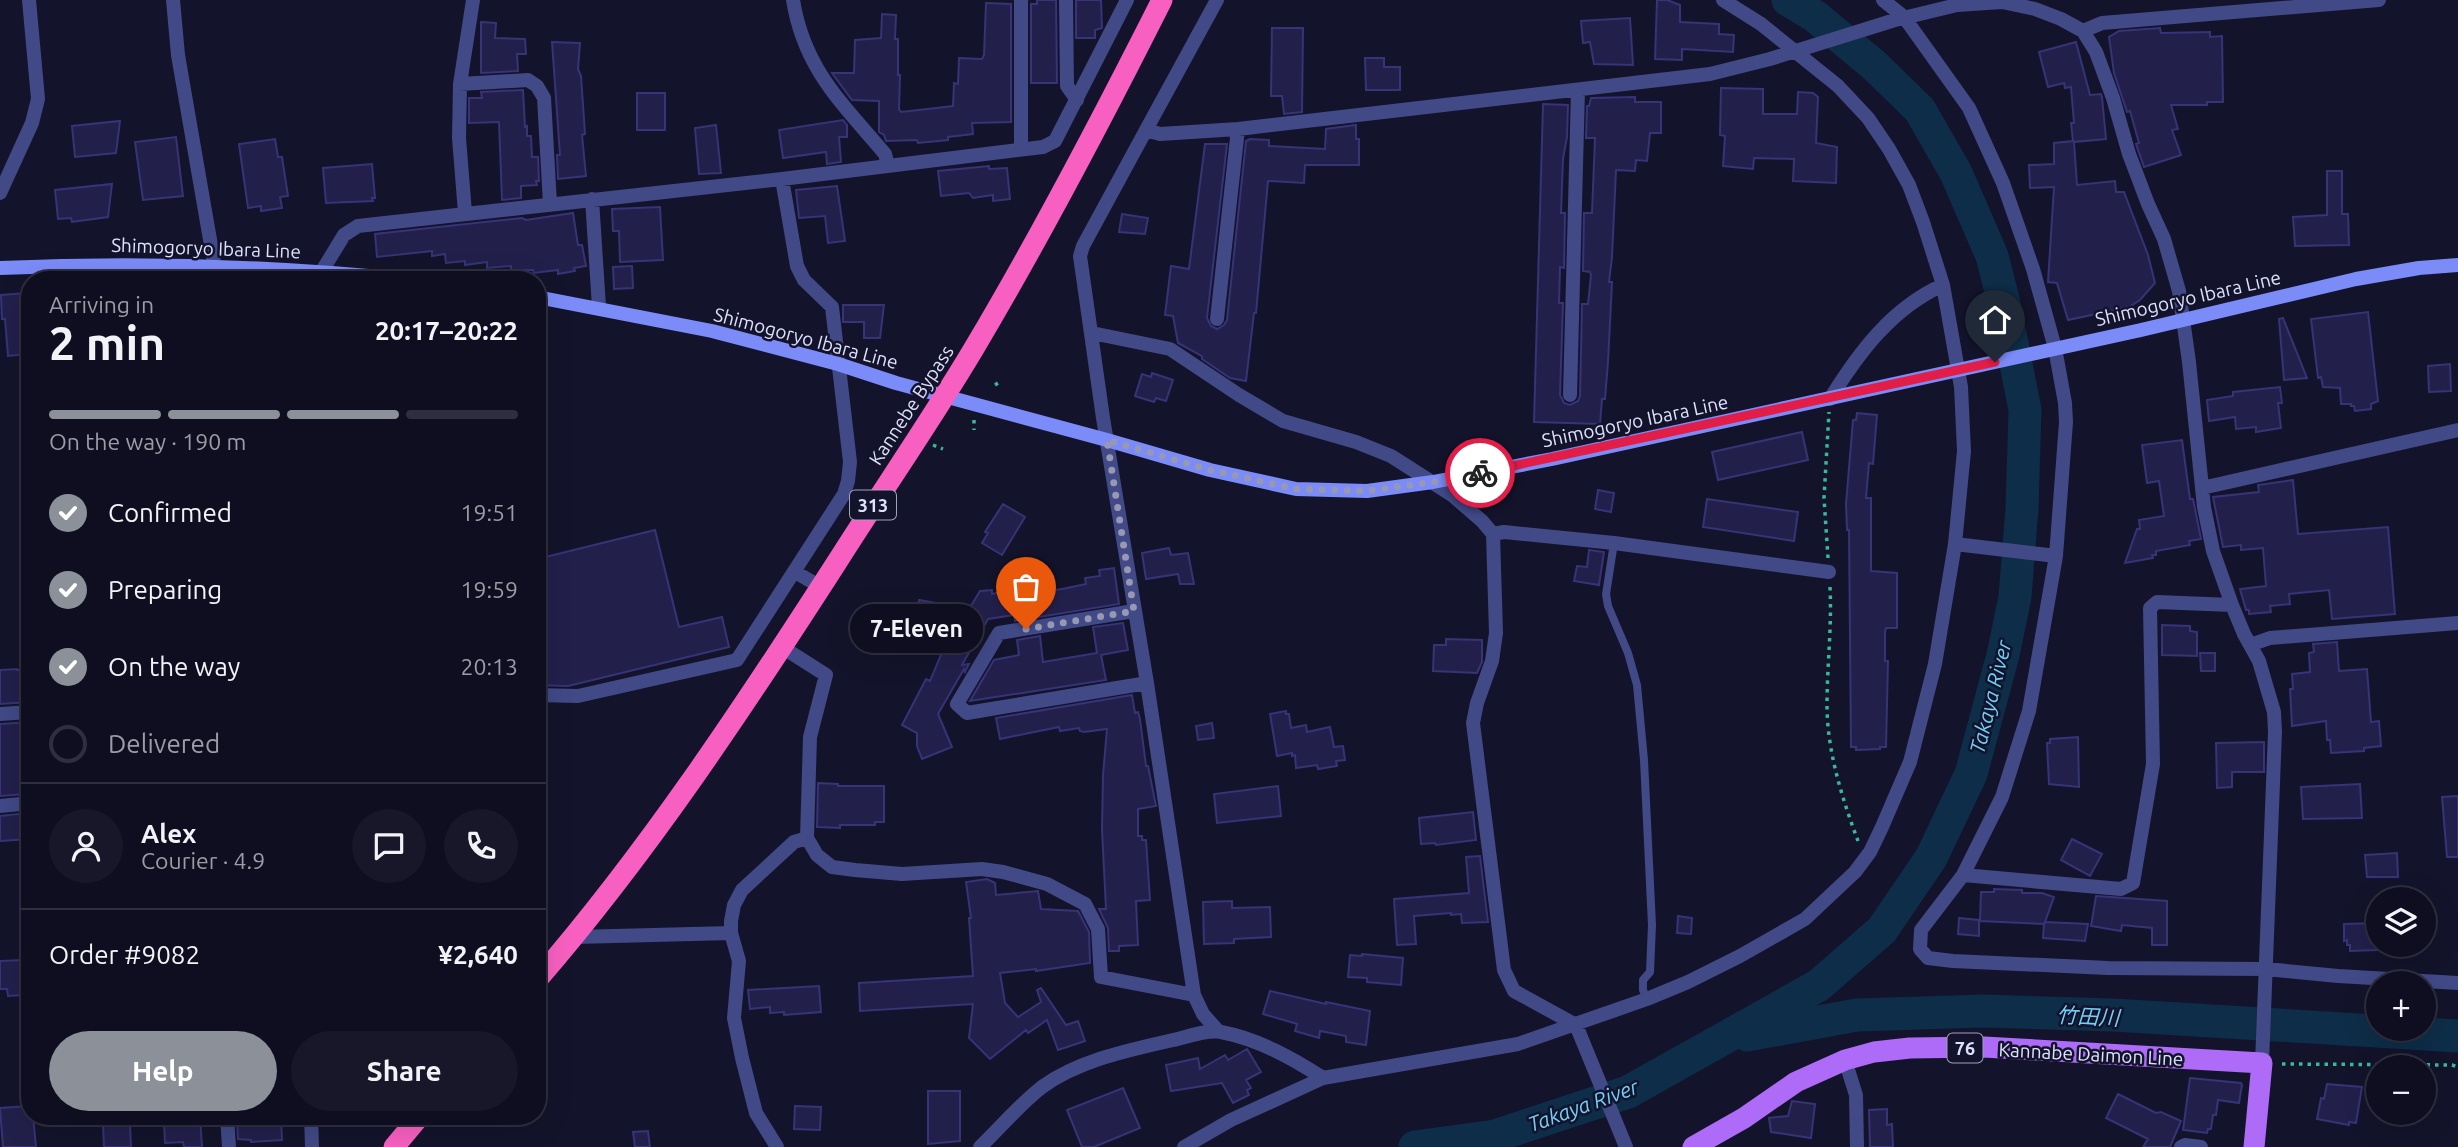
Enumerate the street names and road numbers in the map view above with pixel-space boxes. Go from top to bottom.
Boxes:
street label: Shimogoryo Ibara Line [111,234,301,262]
street label: Shimogoryo Ibara Line [2093,266,2283,330]
street label: Shimogoryo Ibara Line [711,303,901,373]
street label: Kannebe Bypass [864,341,958,469]
street label: Shimogoryo Ibara Line [1540,391,1730,451]
road number: 313 [850,490,896,520]
road number: 76 [1948,1034,1982,1063]
street label: Kannabe Daimon Line [1998,1038,2184,1070]

